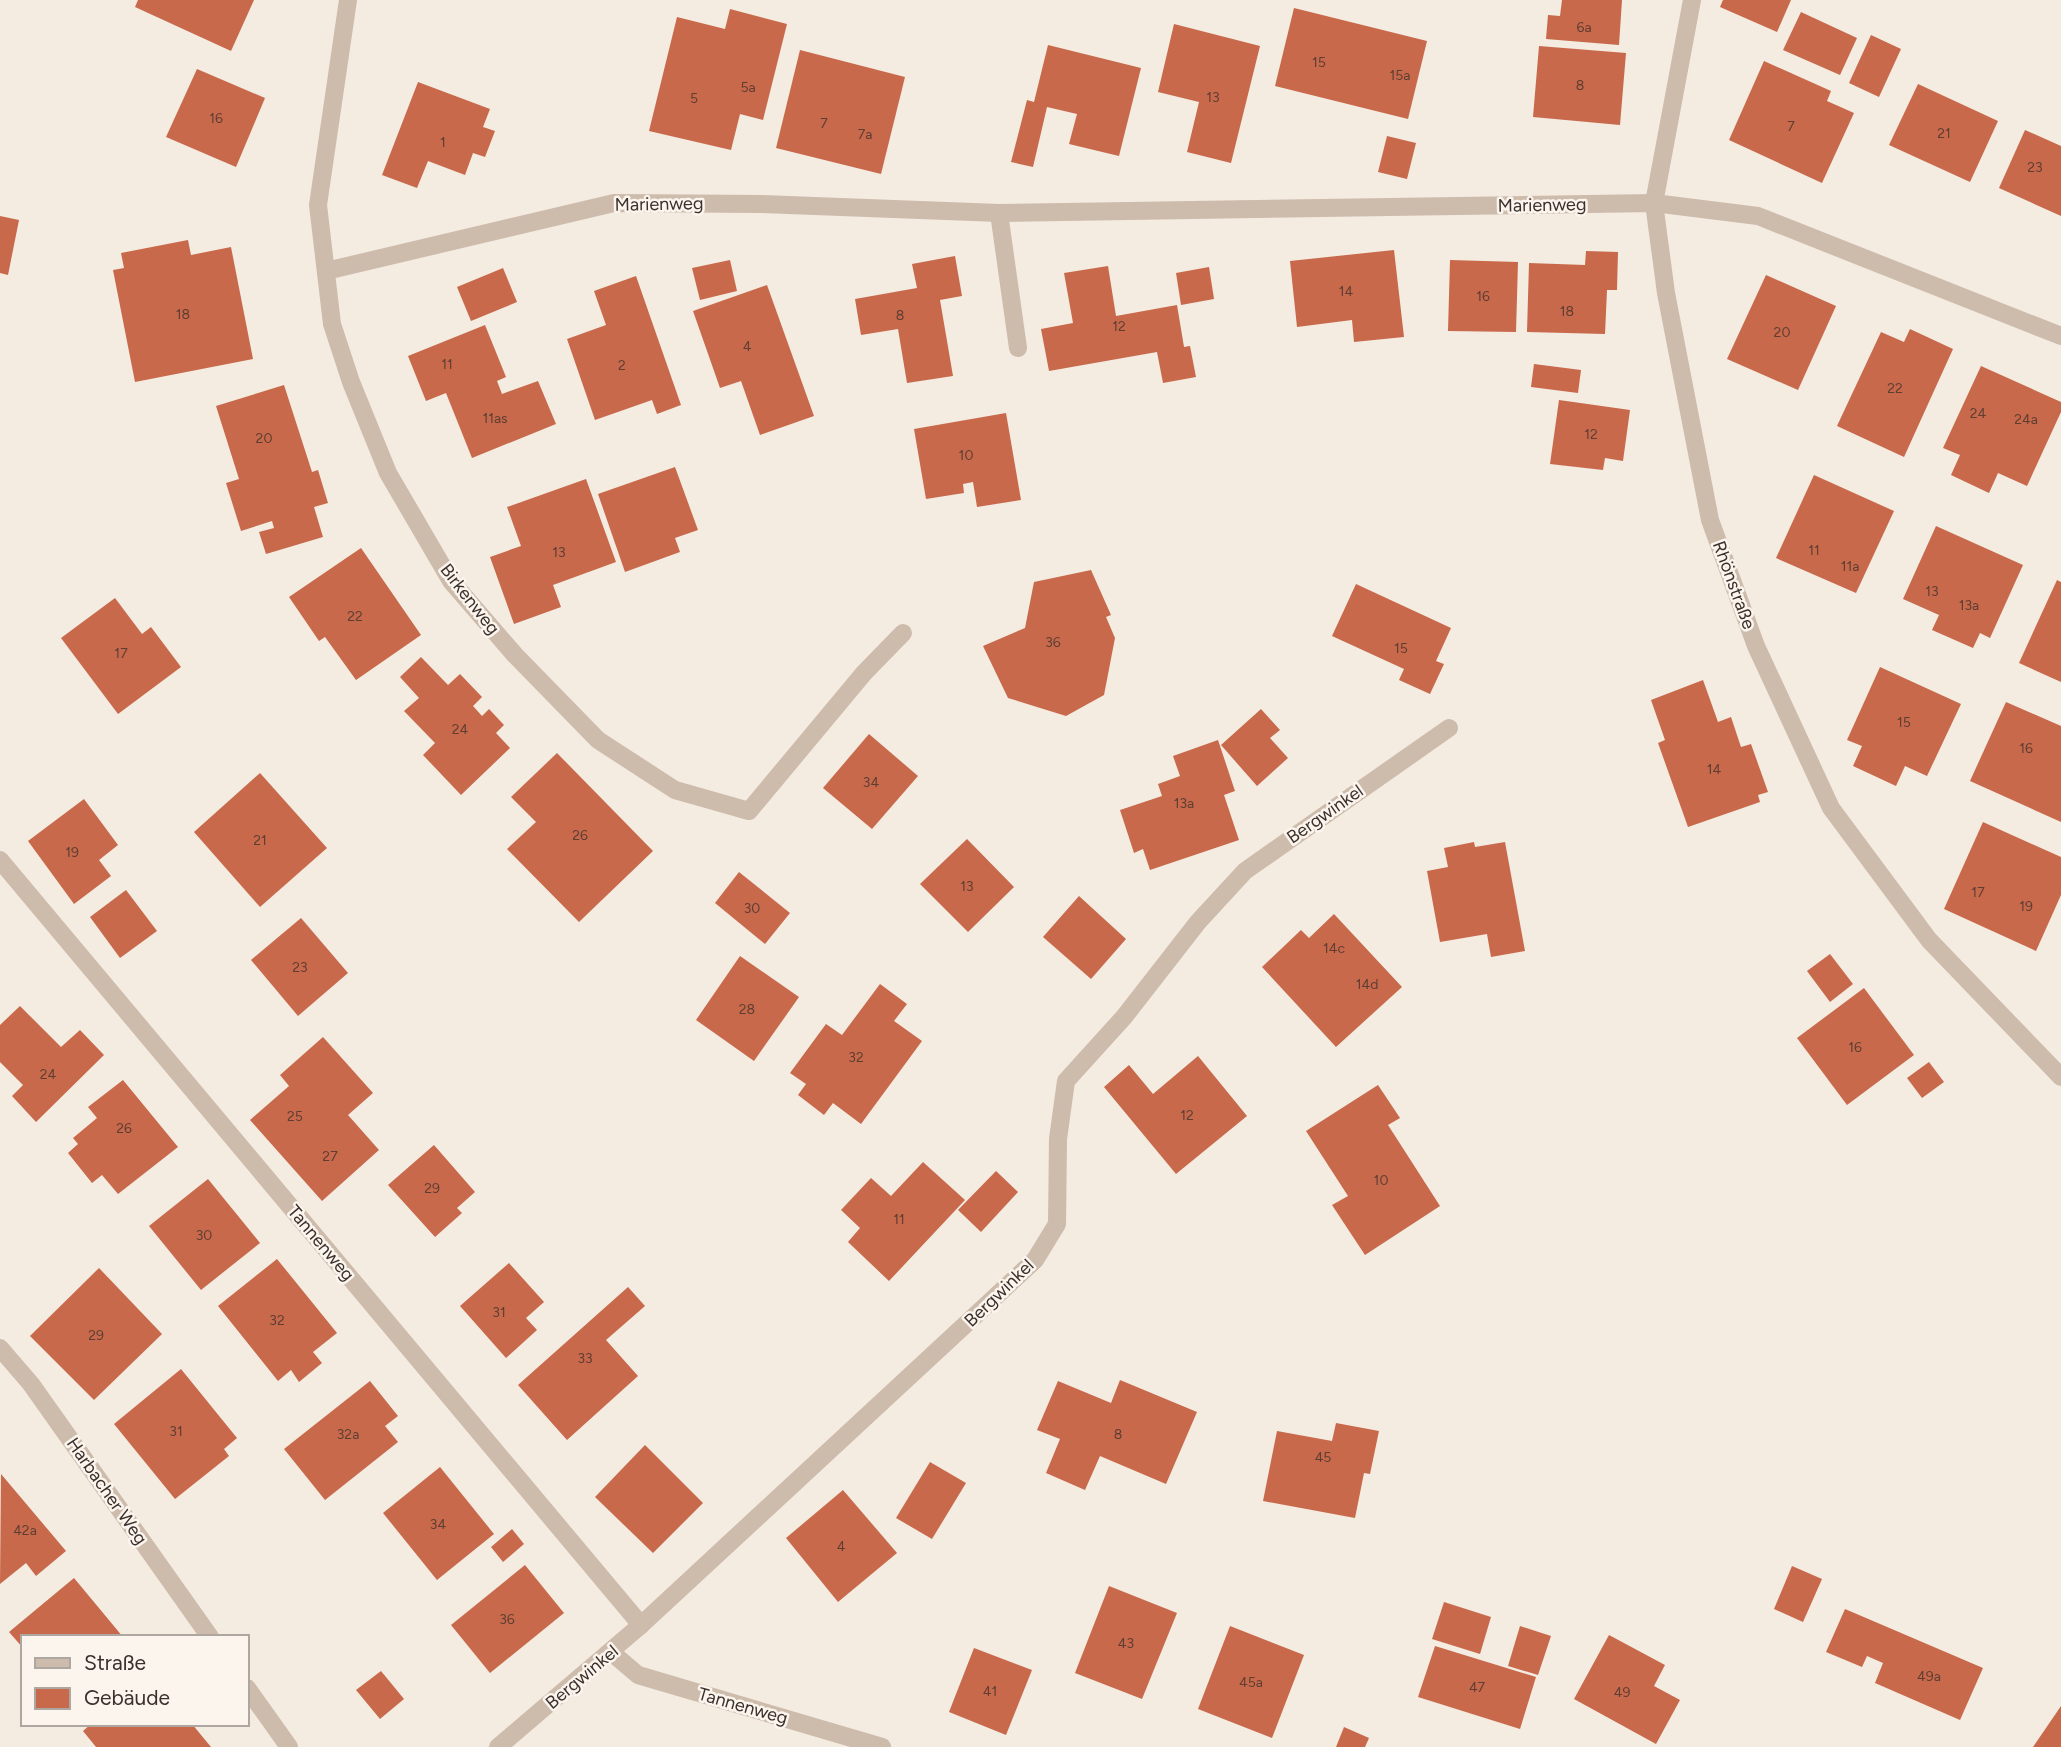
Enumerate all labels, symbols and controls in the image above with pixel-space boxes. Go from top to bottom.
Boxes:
house number: 6a [1576,19,1592,36]
house number: 15 [1312,54,1326,71]
house number: 15a [1390,67,1410,84]
house number: 8 [1576,77,1584,94]
house number: 5a [740,79,756,96]
house number: 13 [1206,89,1220,106]
house number: 5 [690,90,698,107]
house number: 16 [209,110,223,127]
house number: 7 [820,115,828,132]
house number: 7 [1787,118,1795,135]
house number: 21 [1937,125,1951,142]
house number: 7a [858,126,872,143]
house number: 1 [440,134,446,151]
house number: 23 [2027,159,2043,176]
street label: Marienweg [614,192,704,216]
street label: Marienweg [1497,193,1587,217]
house number: 14 [1339,283,1354,300]
house number: 16 [1476,288,1490,305]
house number: 18 [1560,303,1574,320]
house number: 18 [176,306,190,323]
house number: 8 [896,307,904,324]
house number: 12 [1112,318,1126,335]
house number: 20 [1774,324,1790,341]
house number: 4 [743,338,752,355]
house number: 11 [441,356,453,373]
house number: 2 [618,357,626,374]
house number: 22 [1887,380,1903,397]
house number: 24 [1970,405,1987,422]
house number: 11as [482,410,508,427]
house number: 24a [2014,411,2038,428]
house number: 12 [1584,426,1598,443]
house number: 20 [256,430,272,447]
house number: 10 [959,447,973,464]
street label: Rhönstraße [1708,538,1760,632]
house number: 11 [1808,542,1820,559]
house number: 13 [552,544,566,561]
house number: 11a [1841,558,1859,575]
street label: Birkenweg [436,559,504,639]
house number: 13 [1925,583,1939,600]
house number: 13a [1959,597,1979,614]
house number: 22 [347,608,363,625]
house number: 36 [1045,634,1061,651]
house number: 15 [1394,640,1408,657]
house number: 17 [114,645,128,662]
house number: 15 [1897,714,1911,731]
house number: 24 [452,721,469,738]
house number: 16 [2019,740,2033,757]
house number: 14 [1707,761,1722,778]
house number: 34 [863,774,879,791]
street label: Bergwinkel [1283,780,1367,848]
house number: 13a [1174,795,1194,812]
house number: 26 [572,827,588,844]
house number: 21 [253,832,267,849]
house number: 19 [65,844,79,861]
house number: 13 [960,878,974,895]
house number: 17 [1971,884,1985,901]
house number: 19 [2019,898,2033,915]
house number: 30 [744,900,760,917]
house number: 14c [1323,940,1345,957]
house number: 23 [292,959,308,976]
house number: 14d [1356,976,1378,993]
house number: 28 [739,1001,755,1018]
house number: 16 [1848,1039,1862,1056]
house number: 32 [848,1049,864,1066]
house number: 24 [40,1066,57,1083]
house number: 12 [1180,1107,1194,1124]
house number: 25 [287,1108,303,1125]
house number: 26 [116,1120,132,1137]
house number: 27 [322,1148,338,1165]
house number: 10 [1374,1172,1388,1189]
house number: 29 [424,1180,440,1197]
street label: Tannenweg [283,1201,359,1285]
house number: 11 [893,1211,905,1228]
house number: 30 [196,1227,212,1244]
street label: Bergwinkel [960,1254,1038,1332]
house number: 31 [492,1304,506,1321]
house number: 32 [269,1312,285,1329]
house number: 29 [88,1327,104,1344]
house number: 33 [577,1350,593,1367]
house number: 31 [169,1423,183,1440]
house number: 32a [337,1426,359,1443]
house number: 8 [1114,1426,1122,1443]
street label: Harbacher Weg [62,1433,152,1549]
house number: 45 [1315,1449,1331,1466]
house number: 34 [430,1516,446,1533]
house number: 42a [13,1522,37,1539]
house number: 4 [837,1538,846,1555]
house number: 36 [499,1611,515,1628]
legend [21,1635,248,1726]
house number: 43 [1118,1635,1134,1652]
street label: Bergwinkel [541,1640,623,1714]
text: Straße [84,1650,146,1675]
house number: 49a [1917,1668,1941,1685]
house number: 45a [1239,1674,1263,1691]
house number: 47 [1469,1679,1486,1696]
street label: Tannenweg [696,1683,790,1729]
house number: 41 [983,1683,997,1700]
house number: 49 [1614,1684,1630,1701]
text: Gebäude [84,1685,170,1710]

